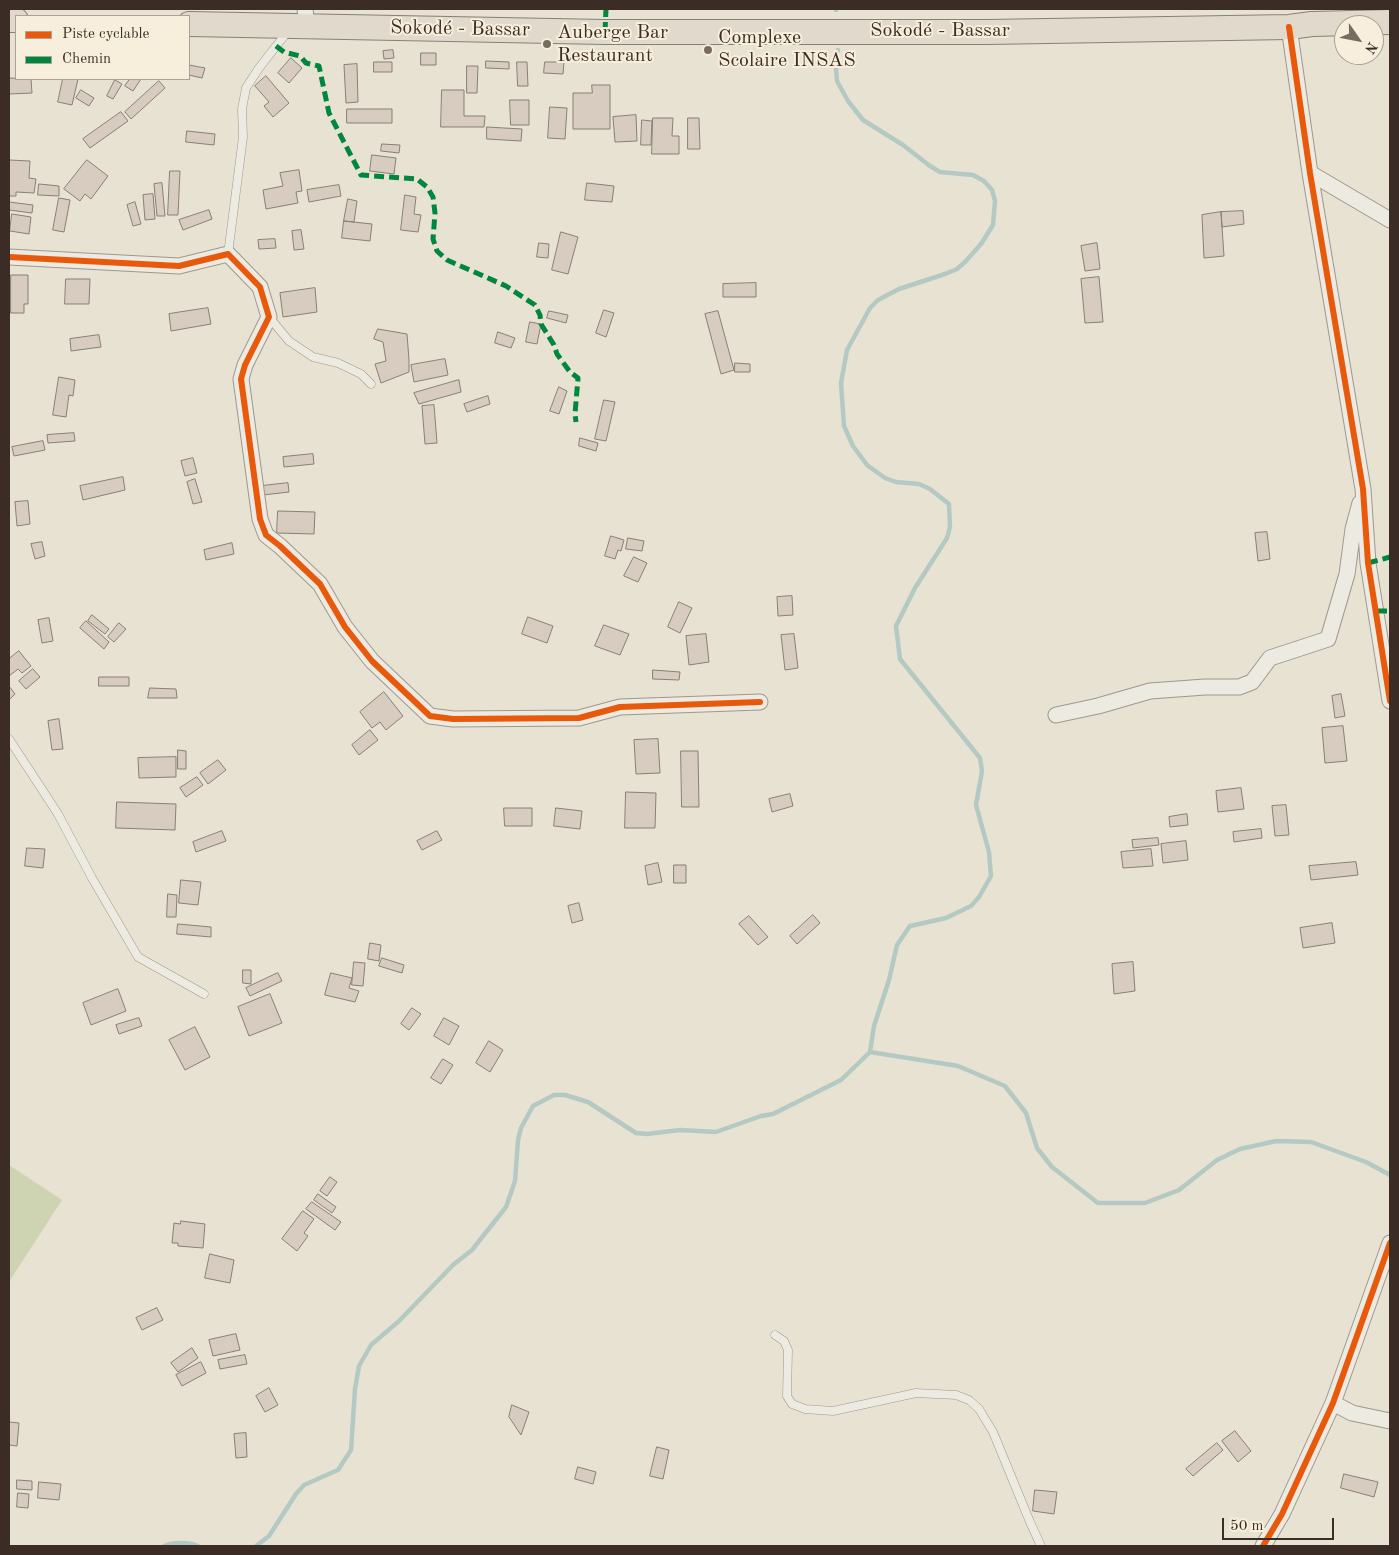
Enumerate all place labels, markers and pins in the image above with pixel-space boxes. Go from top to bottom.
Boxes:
place label: Auberge Bar Restaurant [557,21,668,68]
place label: Complexe Scolaire INSAS [718,26,856,73]
marker: Auberge Bar Restaurant [541,38,553,50]
marker: Complexe Scolaire INSAS [702,44,714,56]

